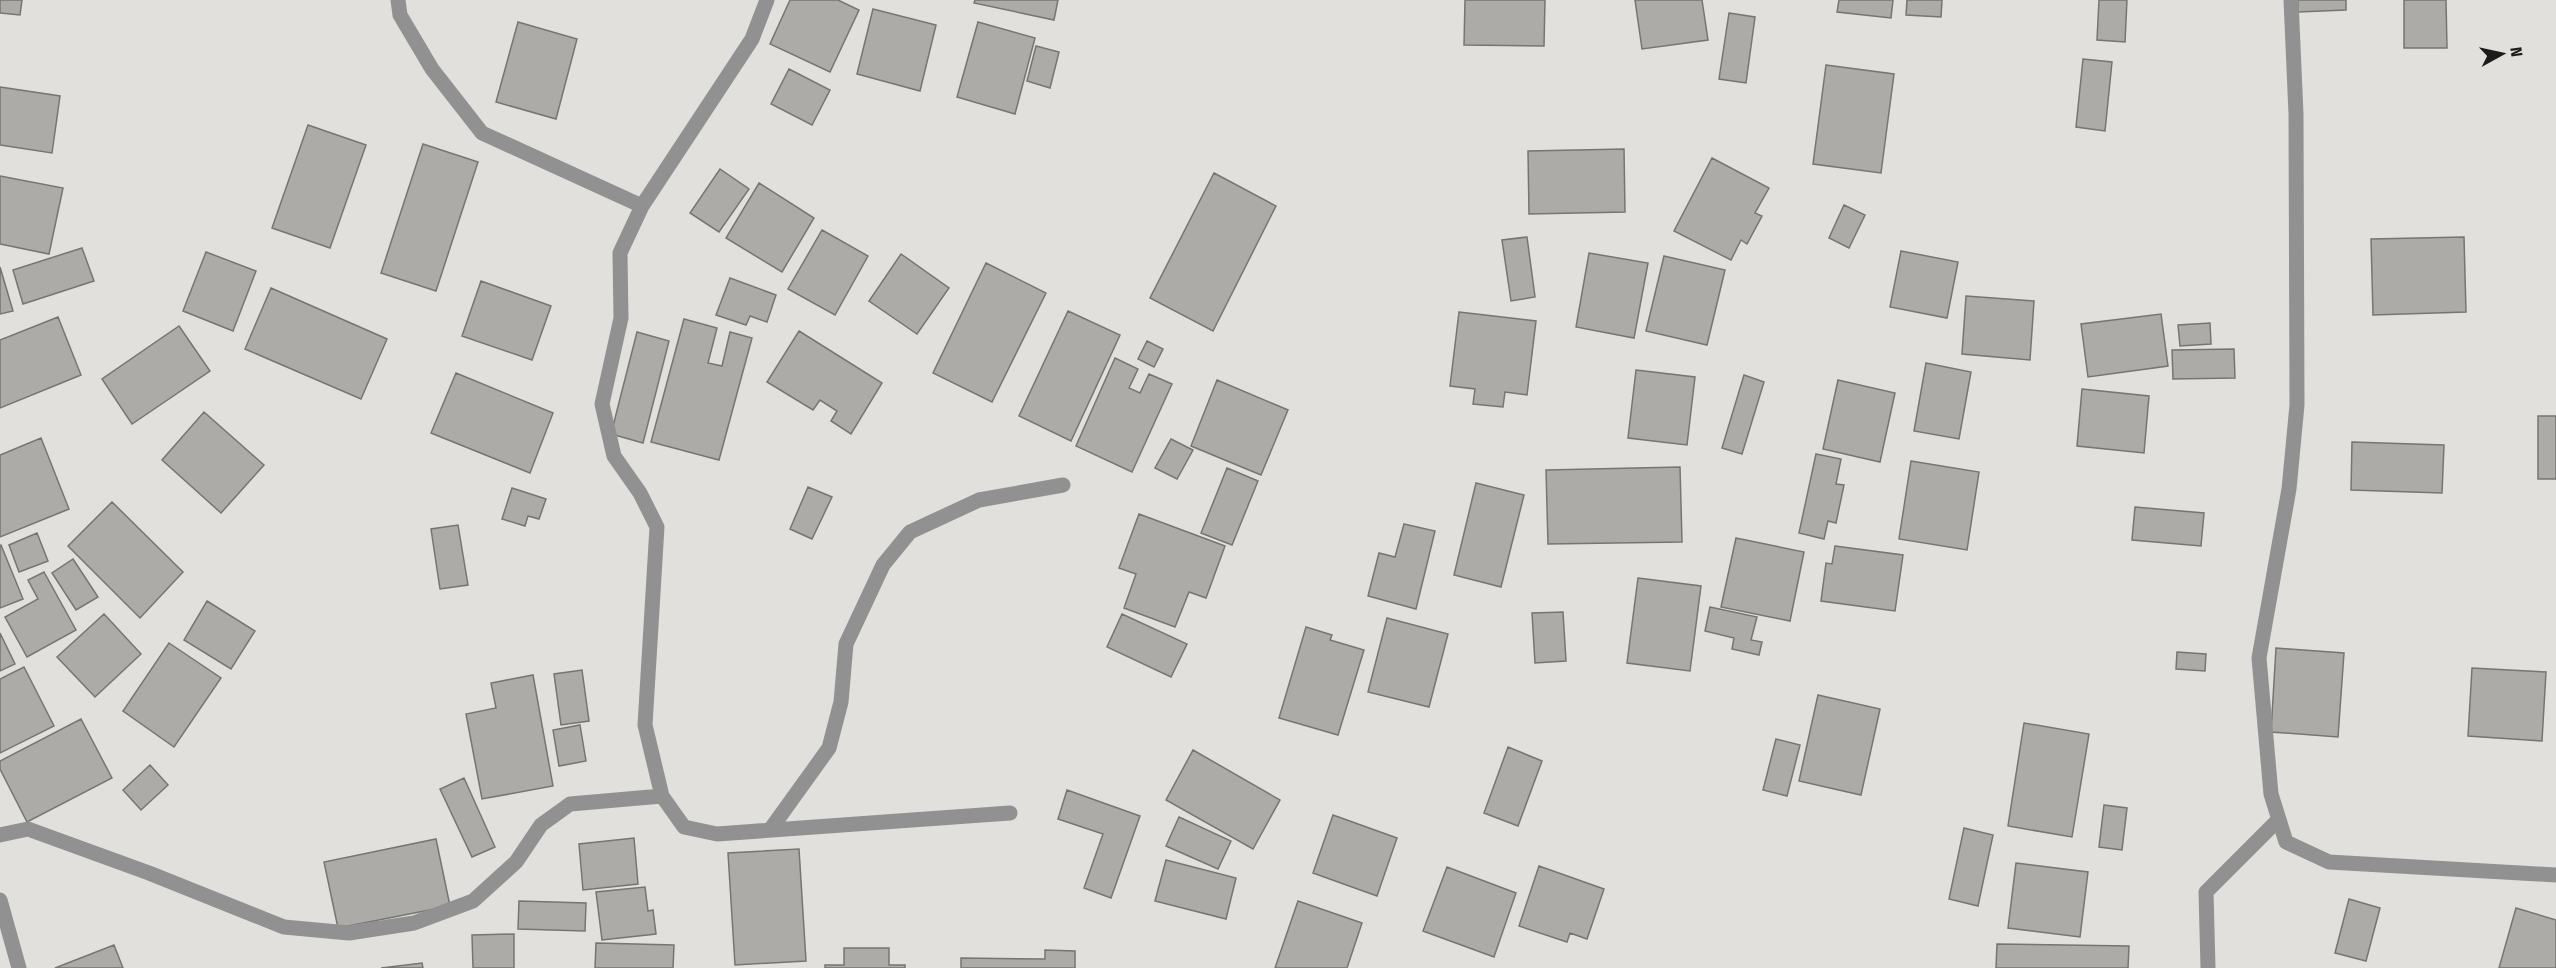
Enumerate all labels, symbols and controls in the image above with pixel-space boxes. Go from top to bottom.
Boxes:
north arrow [2472,24,2532,84]
text: N [2506,46,2526,58]

